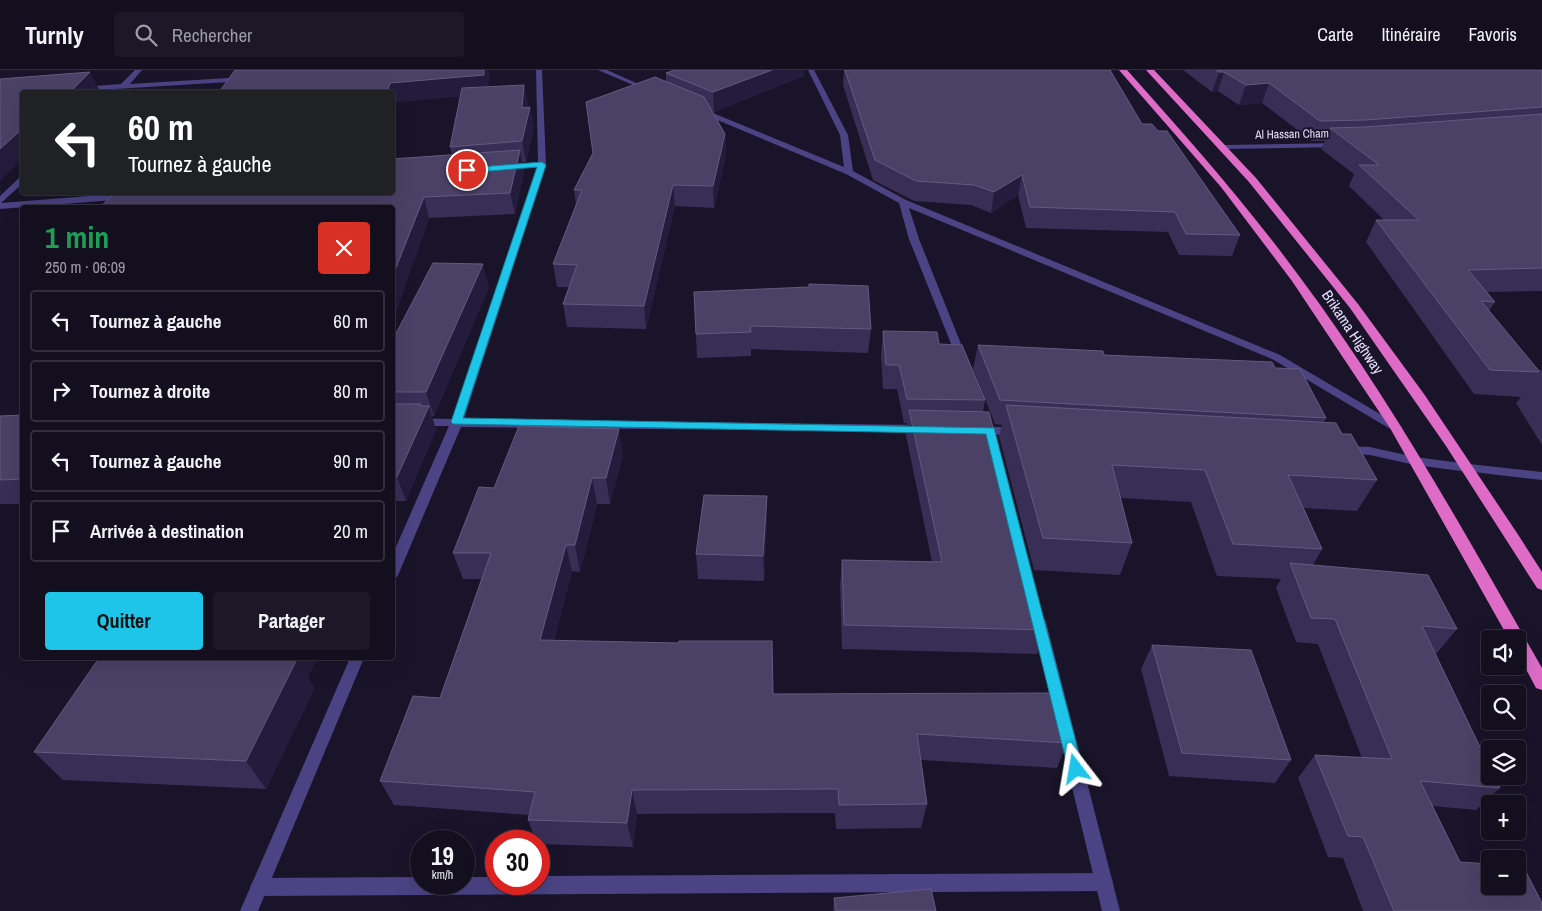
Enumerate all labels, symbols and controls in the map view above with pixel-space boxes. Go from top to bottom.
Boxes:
search box [114,12,464,57]
text: Turnly [25,19,84,51]
icon: search [132,21,160,49]
text: Rechercher [172,22,252,48]
text: Carte [1317,22,1353,47]
text: Itinéraire [1381,22,1441,47]
text: Favoris [1469,22,1517,47]
text: 60 m [128,104,193,151]
icon: left [45,110,110,175]
street label: Al Hassan Cham [1254,125,1329,143]
text: Tournez à gauche [128,149,271,179]
pin [446,149,488,191]
icon: arrive [453,156,481,184]
text: 1 min [45,217,109,257]
button: close [318,222,370,274]
text: 250 m · 06:09 [45,256,125,278]
street label: Brikama Highway [1317,286,1389,379]
icon: left [47,307,75,335]
text: Tournez à gauche [90,308,221,334]
text: 60 m [333,308,368,334]
icon: right [47,377,75,405]
text: Tournez à droite [90,378,210,404]
text: 80 m [333,378,368,404]
icon: left [47,447,75,475]
text: Tournez à gauche [90,448,221,474]
text: 90 m [333,448,368,474]
icon: arrive [47,517,75,545]
text: Arrivée à destination [90,518,244,544]
text: 20 m [333,518,368,544]
button: Quitter [45,592,203,650]
button: Partager [213,592,370,650]
map controls [1481,630,1526,895]
button: sound [1481,630,1526,675]
button: search [1481,685,1526,730]
button: layers [1481,740,1526,785]
position arrow [1049,742,1101,794]
button: + [1481,795,1526,840]
speed limit sign: 30 [485,830,550,895]
text: 19 [431,839,454,873]
button: − [1481,850,1526,895]
text: km/h [432,867,453,883]

